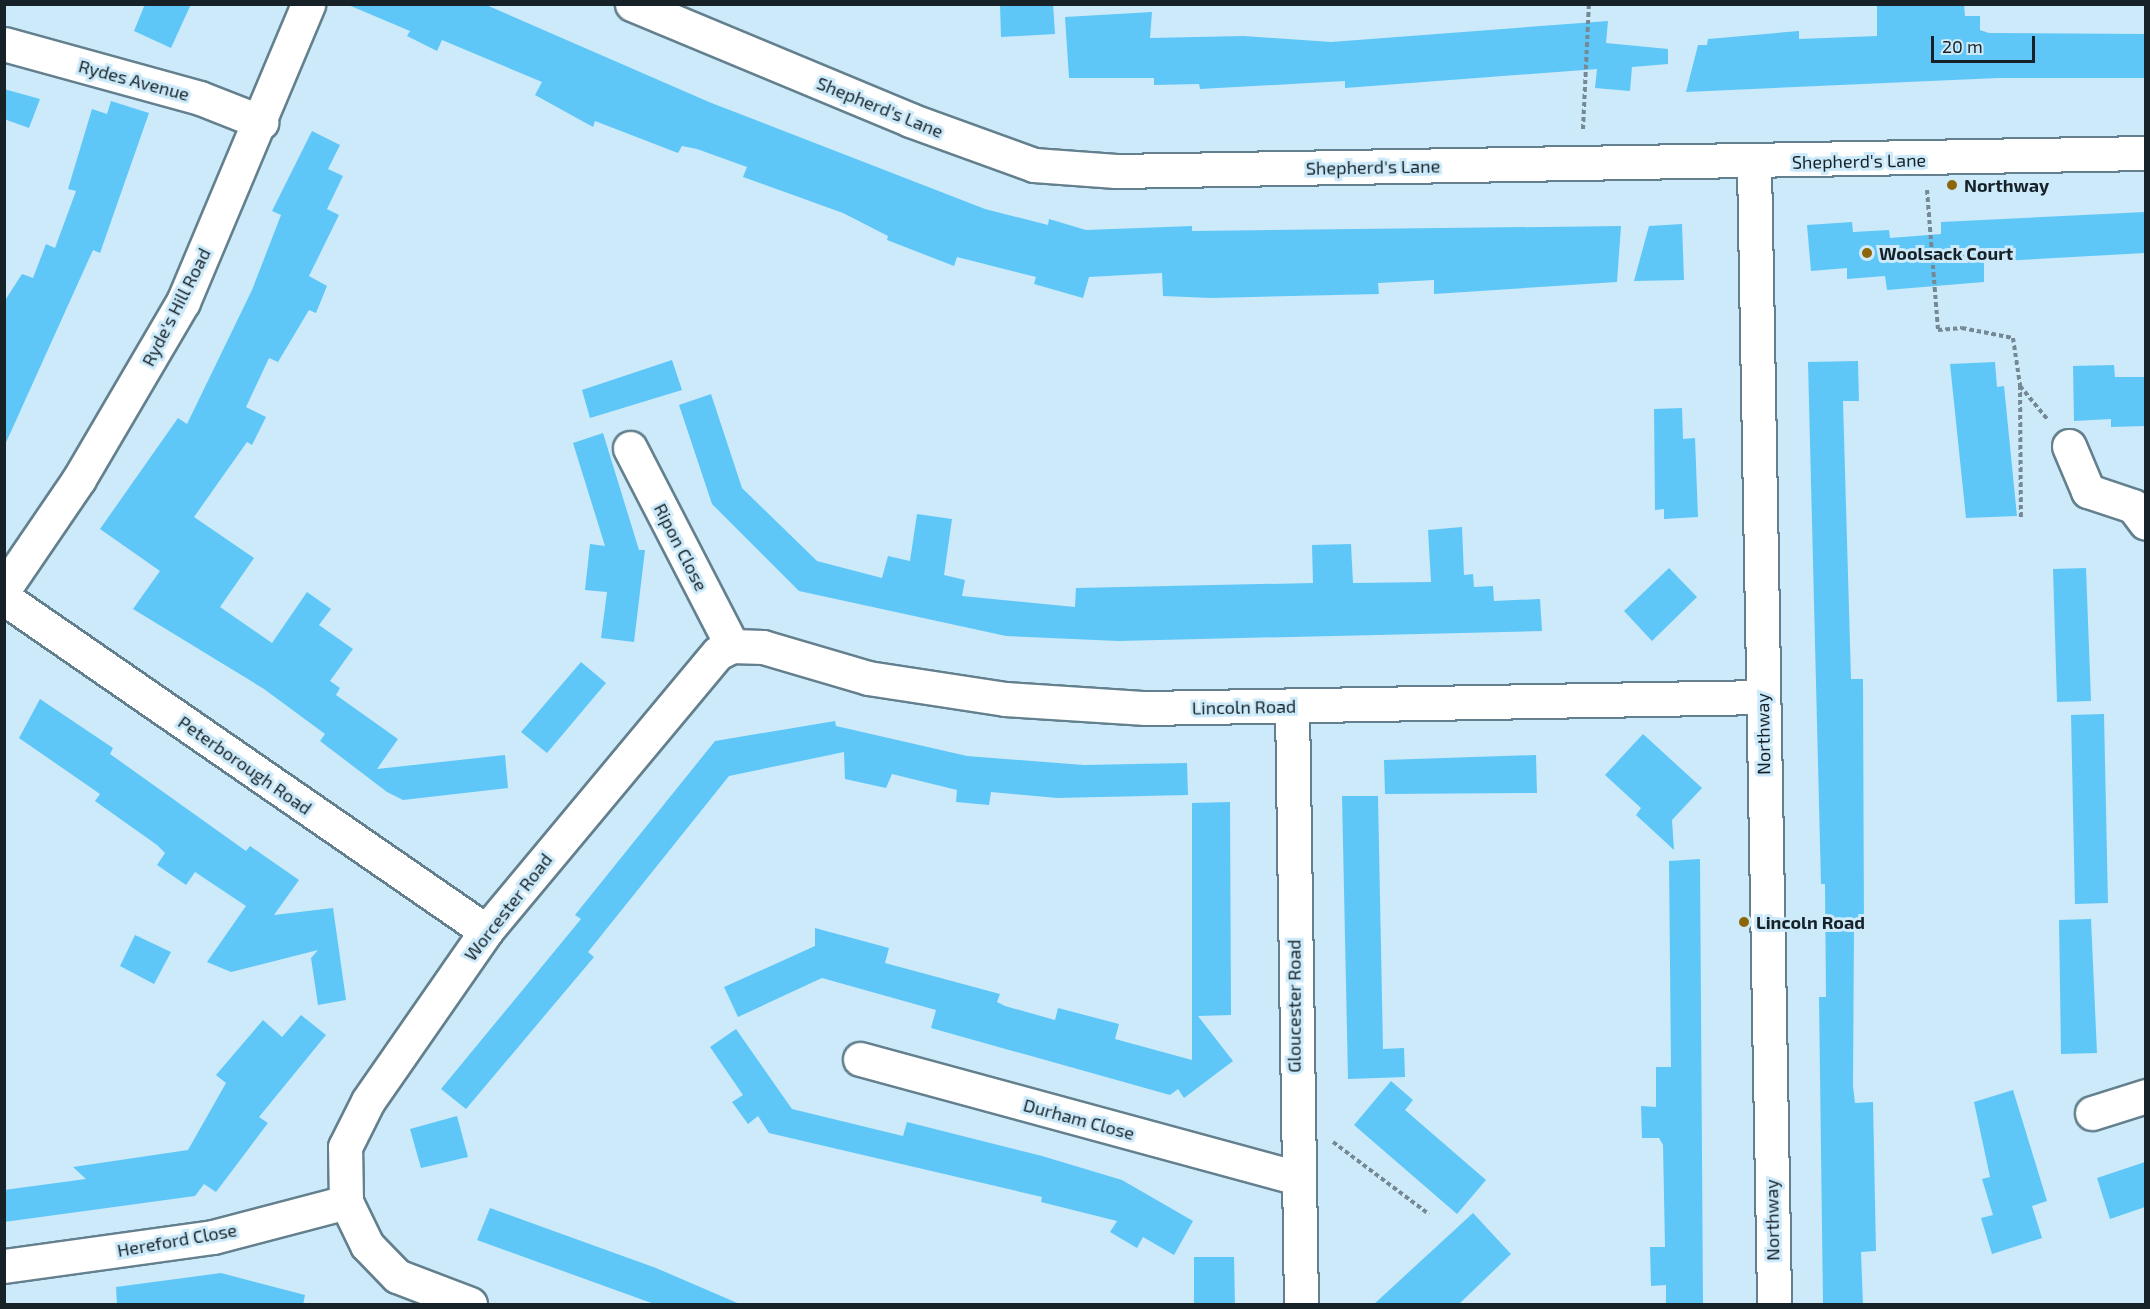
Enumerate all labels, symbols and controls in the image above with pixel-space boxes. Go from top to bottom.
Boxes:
scale bar [1934,24,2038,62]
text: 20 m [1942,35,1983,57]
street label: Rydes Avenue [76,55,192,105]
street label: Shepherd's Lane [814,72,946,142]
street label: Shepherd's Lane [1792,149,1926,173]
street label: Shepherd's Lane [1306,155,1440,179]
place label: Northway [1964,174,2049,196]
marker: Northway [1945,178,1959,192]
place label: Woolsack Court [1879,242,2013,264]
street label: Ryde's Hill Road [137,244,215,370]
marker: Woolsack Court [1860,246,1874,260]
street label: Ripon Close [650,500,712,594]
street label: Northway [1751,693,1775,775]
street label: Lincoln Road [1192,695,1296,719]
street label: Peterborough Road [174,711,316,819]
street label: Worcester Road [459,849,557,965]
place label: Lincoln Road [1756,911,1865,933]
marker: Lincoln Road [1737,915,1751,929]
street label: Gloucester Road [1283,939,1305,1073]
street label: Durham Close [1021,1094,1137,1144]
street label: Northway [1760,1179,1784,1261]
street label: Hereford Close [115,1219,239,1261]

